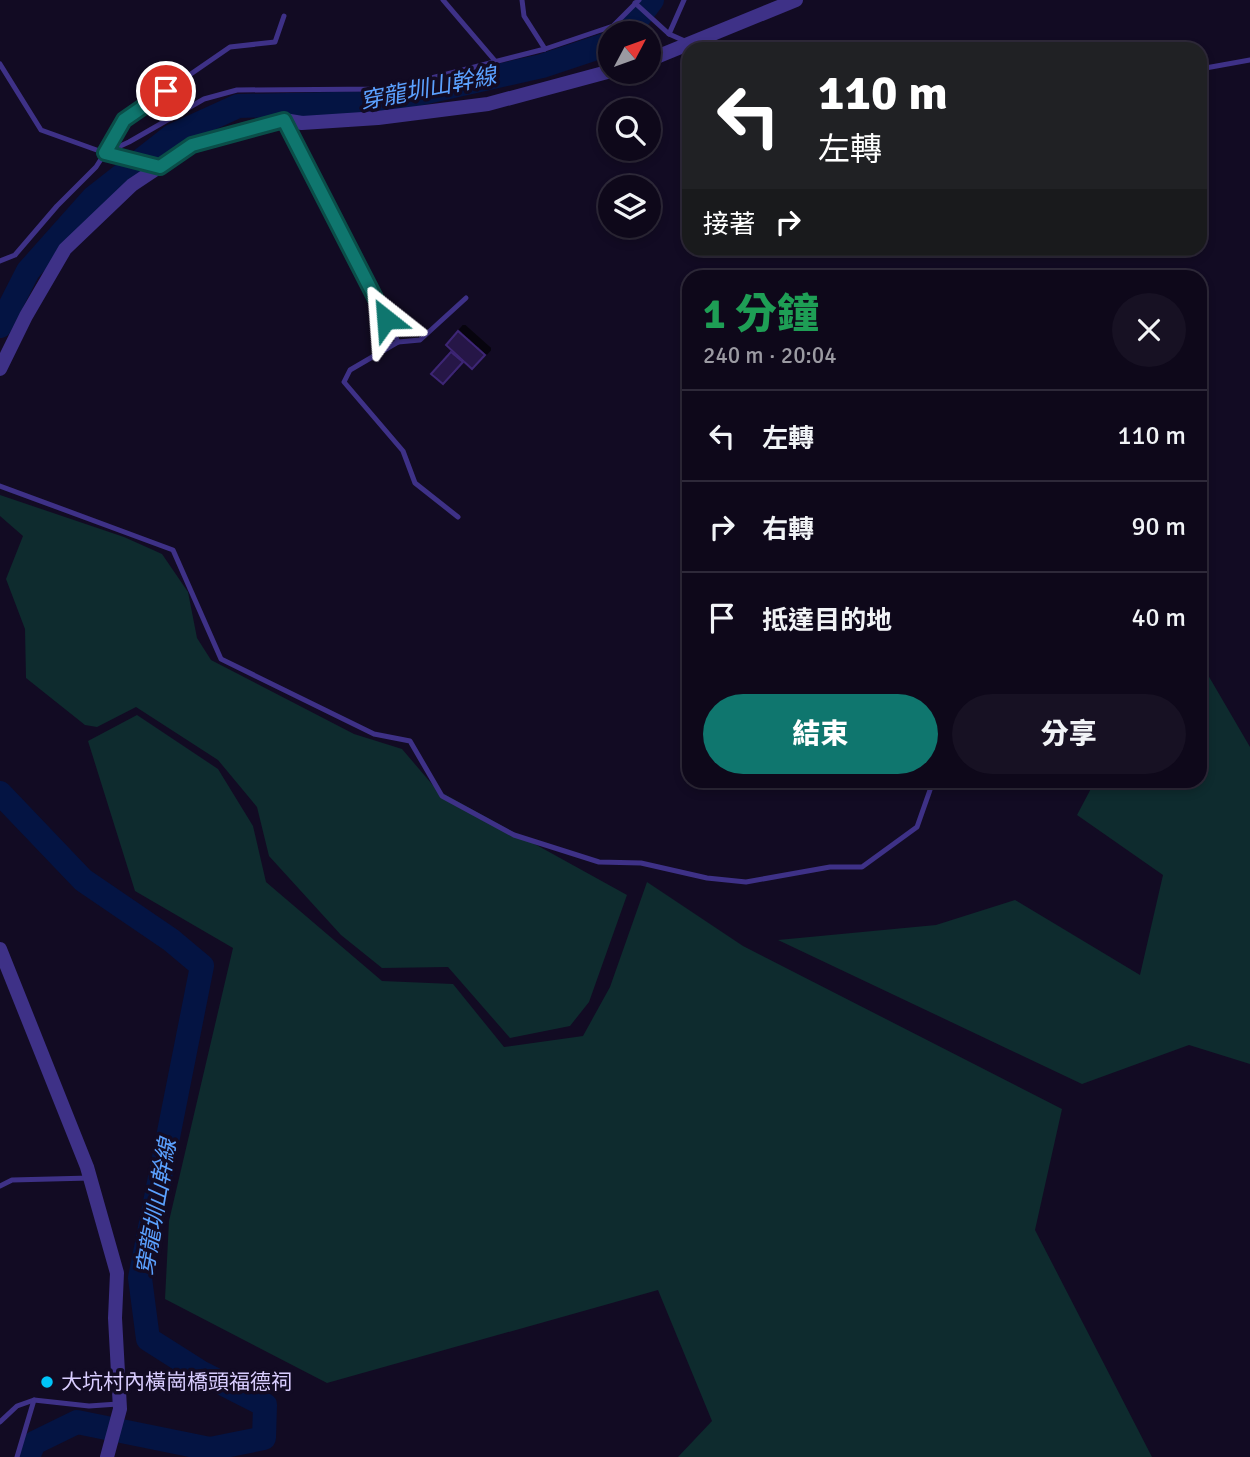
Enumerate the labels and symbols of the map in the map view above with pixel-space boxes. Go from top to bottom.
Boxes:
north arrow [598,21,662,84]
pin [136,61,196,121]
water label: 穿龍圳山幹線 [358,61,502,116]
position arrow [349,282,423,356]
water label: 穿龍圳山幹線 [130,1134,183,1278]
place label: 大坑村內橫崗橋頭福德祠 [61,1369,292,1395]
marker: 大坑村內橫崗橋頭福德祠 [39,1374,55,1390]

